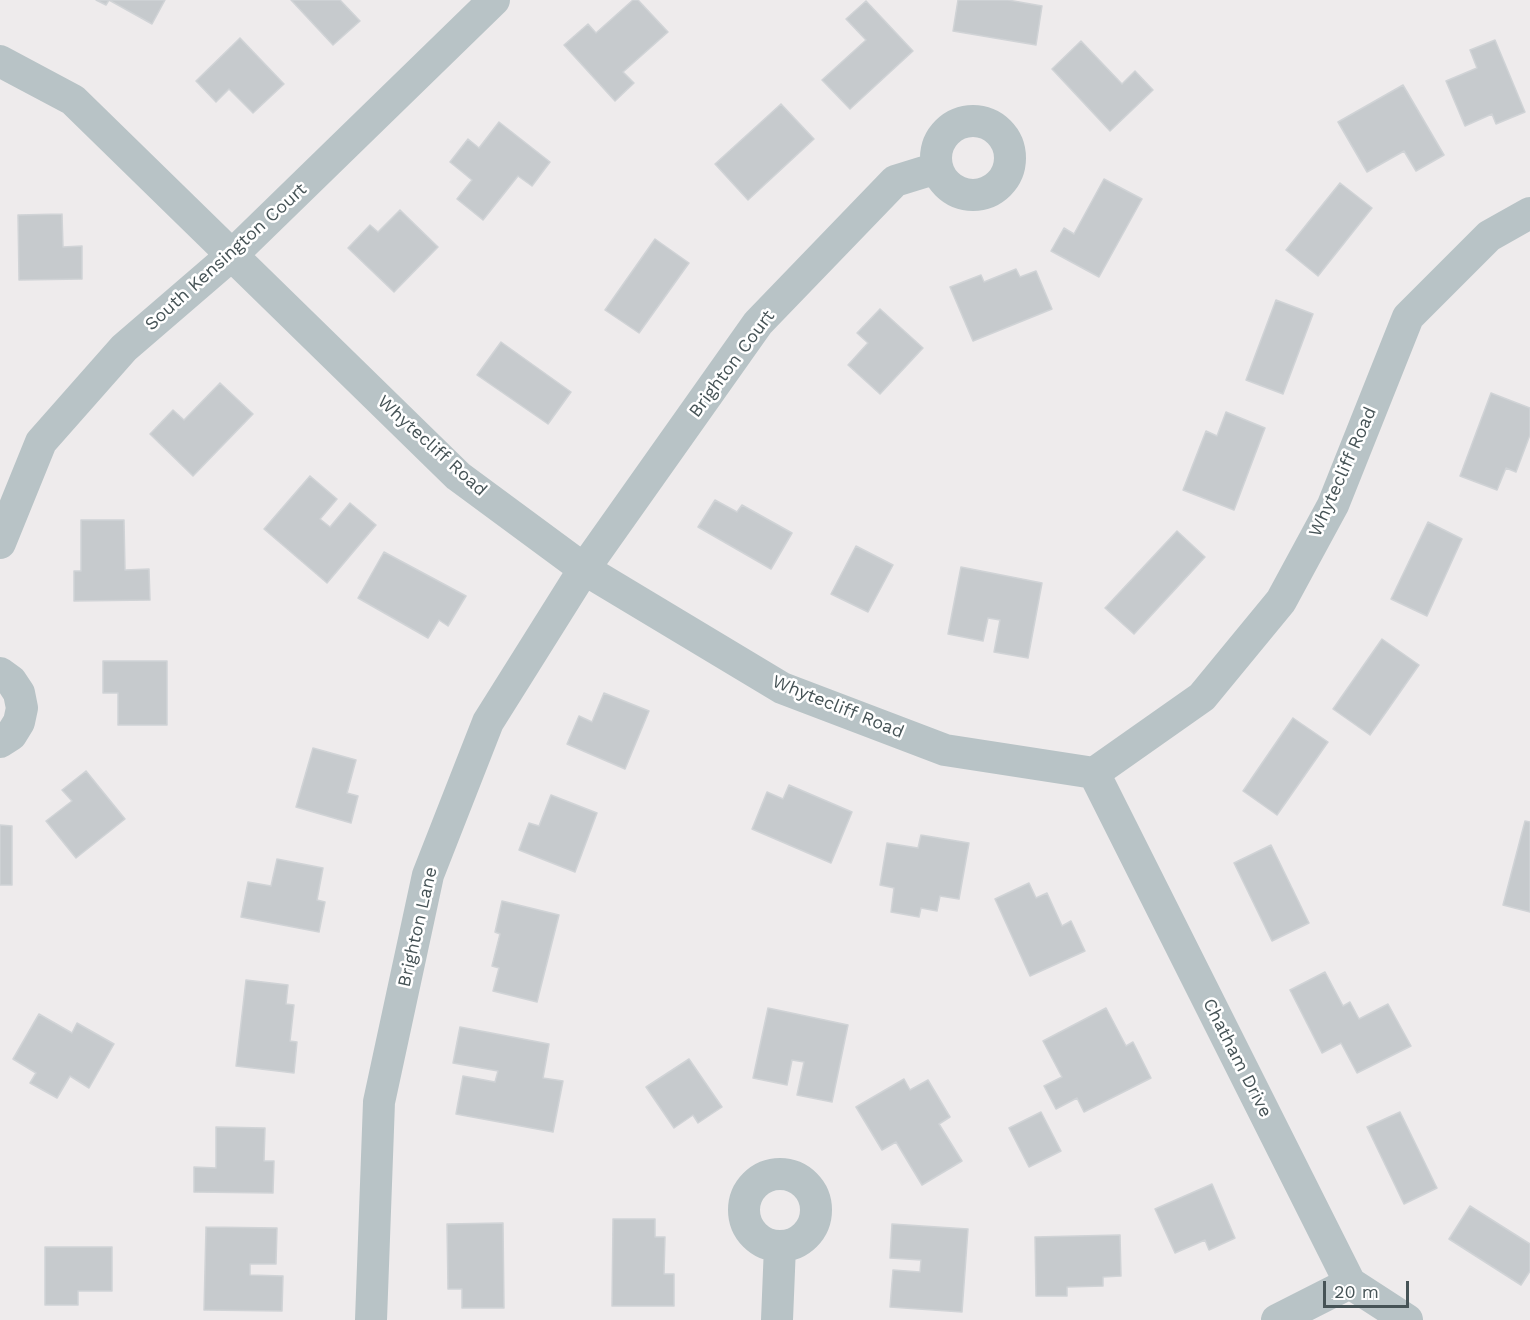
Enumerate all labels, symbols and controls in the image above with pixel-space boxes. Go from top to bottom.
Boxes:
street label: South Kensington Court [141,179,311,335]
street label: Brighton Court [685,306,779,422]
street label: Whytecliff Road [373,391,491,501]
street label: Whytecliff Road [1305,404,1381,540]
street label: Whytecliff Road [769,671,907,743]
street label: Brighton Lane [394,865,442,989]
street label: Chatham Drive [1198,995,1276,1121]
scale bar [1326,1269,1412,1307]
text: 20 m [1334,1281,1379,1302]

